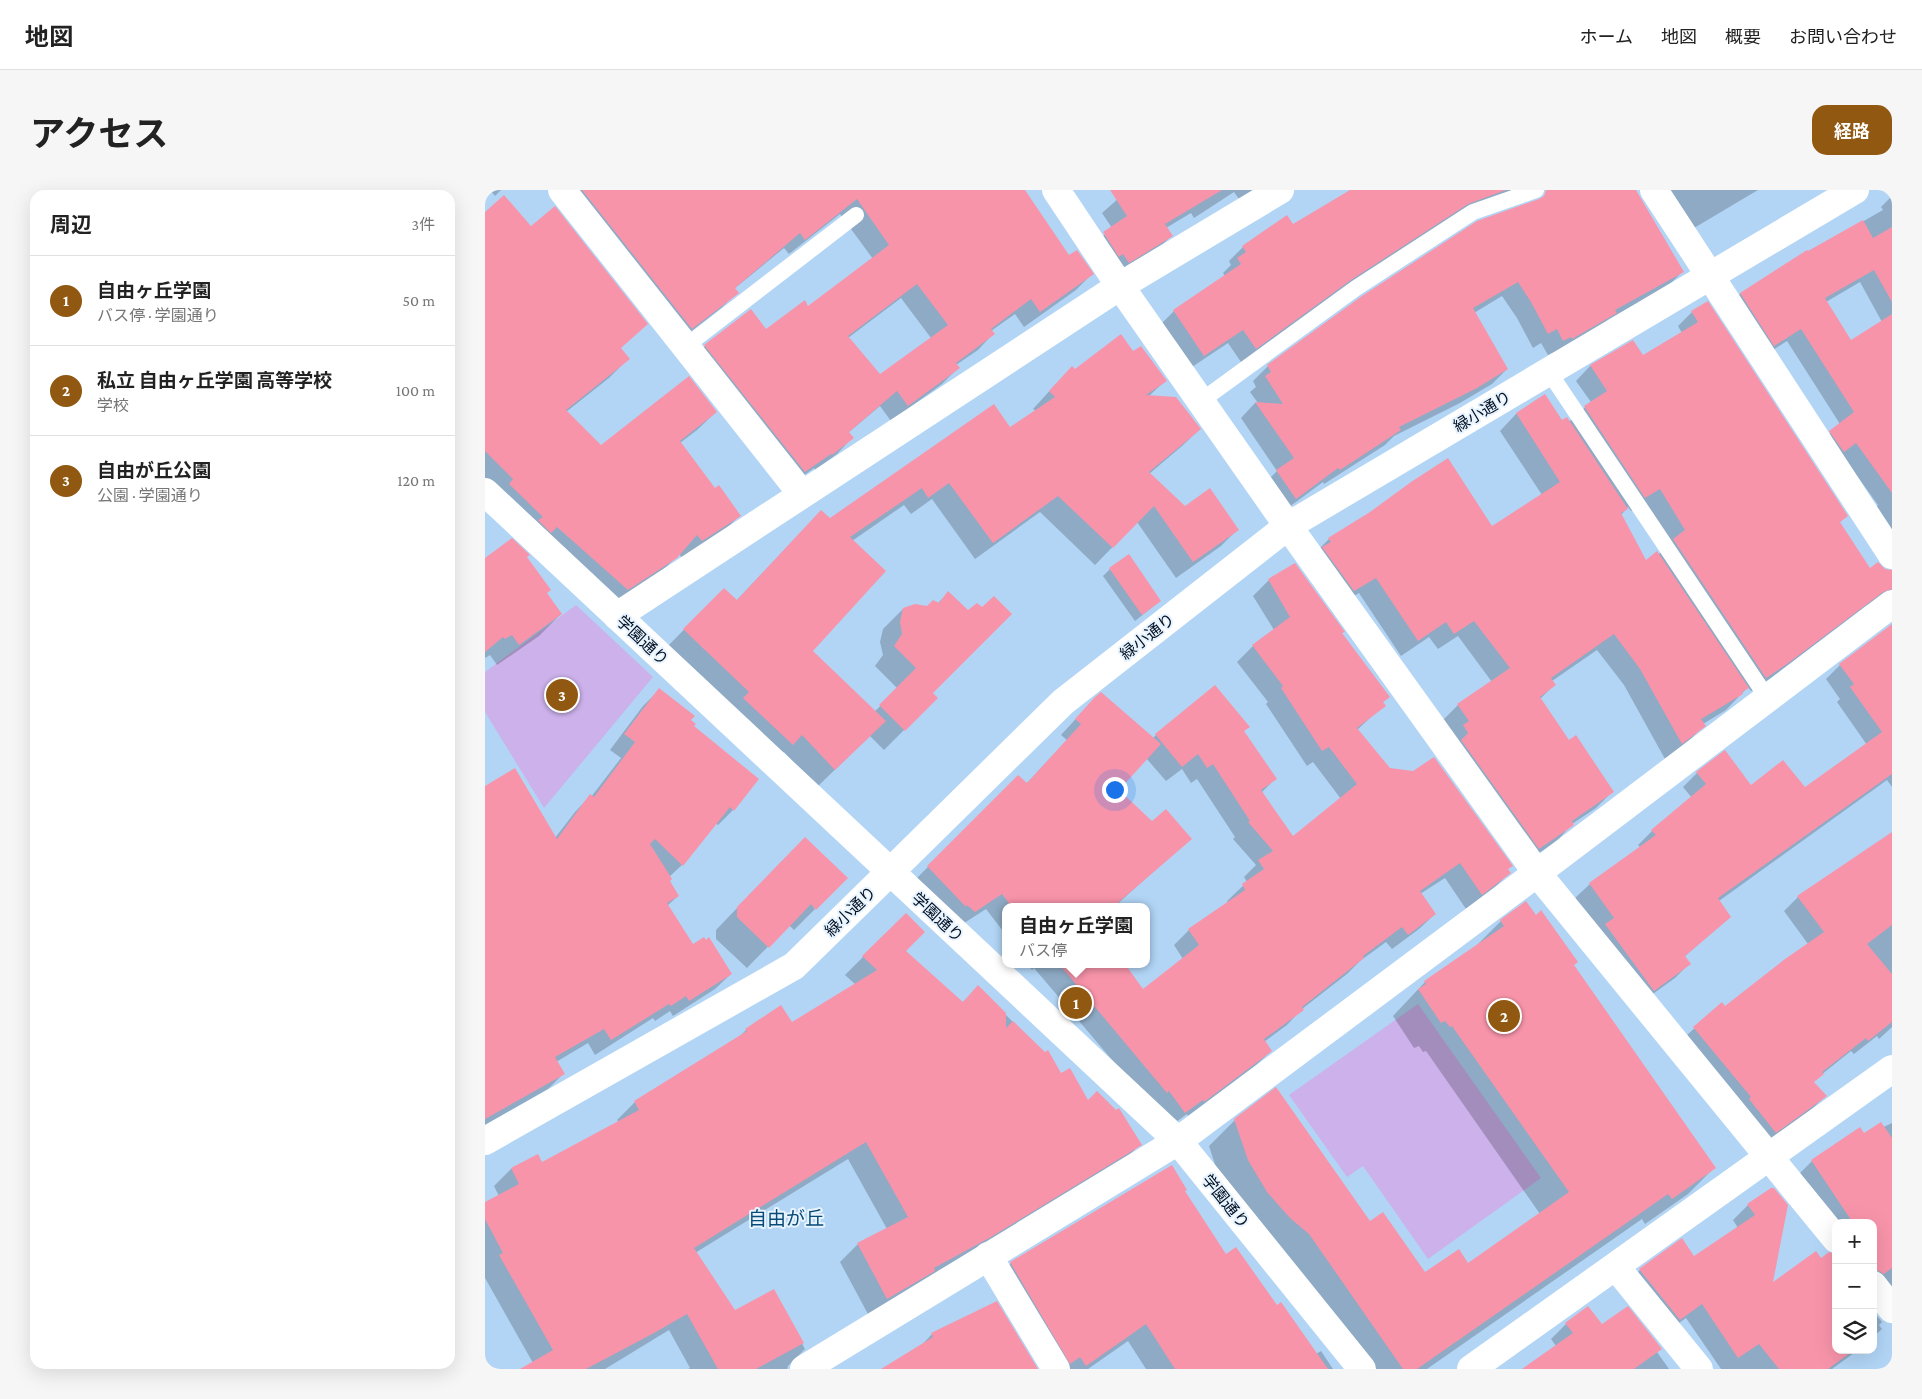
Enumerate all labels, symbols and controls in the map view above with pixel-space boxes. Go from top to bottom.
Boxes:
text: 地図 [25,23,73,50]
text: ホーム [1580,27,1633,47]
text: 地図 [1661,27,1697,47]
text: 概要 [1725,27,1761,47]
text: お問い合わせ [1789,27,1897,47]
button: 経路 [1812,105,1892,155]
text: アクセス [30,115,168,154]
text: 周辺 [50,213,92,237]
text: 3件 [411,216,435,233]
text: 自由ヶ丘学園 [97,280,211,301]
text: 1 [63,292,69,309]
text: 50 m [403,292,435,309]
text: バス停 · 学園通り [97,307,219,324]
text: 私立 自由ヶ丘学園 高等学校 [97,370,332,391]
text: 2 [62,382,70,399]
text: 100 m [396,382,435,399]
street label: 緑小通り [1450,388,1514,435]
text: 学校 [97,397,129,414]
text: 自由が丘公園 [97,460,211,481]
text: 3 [62,472,70,489]
text: 120 m [397,472,435,489]
text: 公園 · 学園通り [97,487,203,504]
street label: 緑小通り [1117,610,1178,663]
street label: 学園通り [613,612,672,668]
pin: 3 [546,676,578,714]
your location [1102,777,1128,803]
street label: 緑小通り [821,883,879,940]
street label: 学園通り [908,889,967,945]
popup [1002,903,1150,968]
text: 自由ヶ丘学園 [1019,915,1133,936]
text: バス停 [1019,942,1067,959]
pin: 1 [1060,984,1092,1022]
pin: 2 [1488,997,1520,1035]
street label: 学園通り [1199,1171,1252,1232]
district label: 自由が丘 [748,1208,824,1229]
map controls [1832,1219,1877,1354]
button: + [1832,1219,1877,1264]
button: − [1832,1264,1877,1309]
button: layers [1832,1309,1877,1354]

